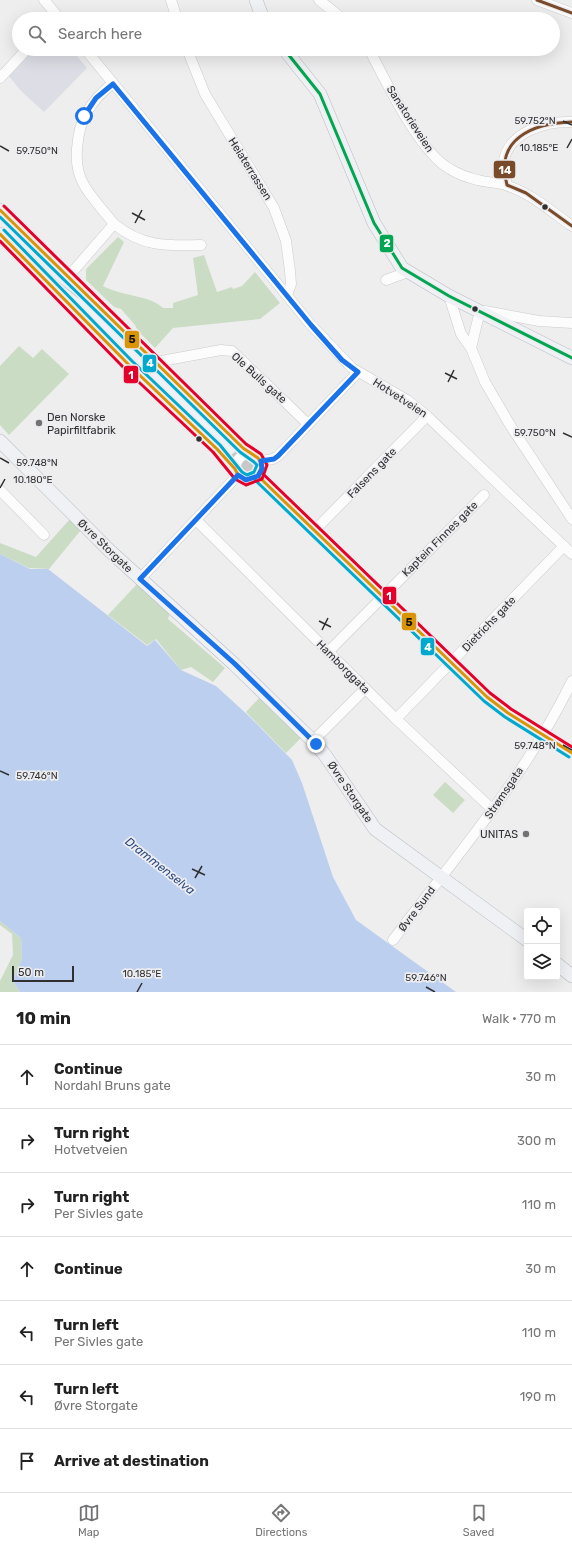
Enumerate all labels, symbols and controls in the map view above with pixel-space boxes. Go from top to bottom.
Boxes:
search box [12,12,560,56]
icon: search [26,23,48,45]
text: Search here [58,25,142,43]
street label: Sanatorieveien [384,83,436,155]
route start [75,107,93,125]
text: 59.752°N [514,115,556,127]
street label: Heiaterrassen [226,135,274,203]
text: 10.185°E [520,142,558,154]
text: 59.750°N [16,145,58,157]
line badge: 14 [493,160,516,179]
text: 14 [499,164,512,177]
unlabelled marker [540,202,550,212]
line badge: 2 [379,234,394,253]
text: 2 [383,237,391,250]
unlabelled marker [470,304,480,314]
line badge: 5 [124,330,140,349]
text: 5 [128,333,136,346]
street label: Ole Bulls gate [229,350,289,406]
line badge: 4 [142,354,157,373]
text: 4 [146,357,154,370]
line badge: 1 [123,365,139,384]
text: 1 [128,369,134,382]
street label: Hotvetveien [370,376,430,420]
place label: Den Norske Papirfiltfabrik [47,411,116,437]
marker: Den Norske Papirfiltfabrik [34,418,44,428]
text: 59.750°N [514,427,556,439]
unlabelled marker [194,434,204,444]
street label: Falsens gate [345,445,399,501]
text: 59.748°N [16,457,58,469]
text: 10.180°E [13,474,53,486]
street label: Kaptein Finnes gate [400,499,480,579]
street label: Øvre Storgate [75,517,135,575]
line badge: 1 [382,586,397,605]
text: 1 [386,590,392,603]
street label: Dietrichs gate [459,594,519,654]
line badge: 5 [401,612,417,631]
text: 5 [405,616,413,629]
line badge: 4 [420,637,435,656]
street label: Hamborggata [314,638,372,696]
text: 4 [424,641,432,654]
route end [307,735,325,753]
text: 59.748°N [514,740,556,752]
street label: Øvre Storgate [325,759,375,825]
street label: Strømsgata [482,765,526,821]
text: 59.746°N [16,770,58,782]
place label: UNITAS [480,828,518,841]
marker: UNITAS [521,829,531,839]
water label: Drammenselva [122,834,198,898]
street label: Øvre Sund [396,884,438,934]
map controls [524,908,560,980]
button: locate [524,908,560,944]
button: layers [524,944,560,980]
scale bar [12,964,74,983]
text: 50 m [18,966,44,979]
text: 10.185°E [123,968,161,980]
text: 59.746°N [405,972,447,984]
text: 10 min [16,1008,71,1028]
text: Walk · 770 m [482,1011,556,1026]
text: Continue [54,1060,123,1078]
icon: ahead [16,1066,38,1088]
text: 30 m [525,1069,556,1084]
text: Nordahl Bruns gate [54,1078,171,1093]
text: Turn right [54,1124,129,1142]
icon: right [16,1130,38,1152]
text: 300 m [517,1133,556,1148]
text: Hotvetveien [54,1142,128,1157]
text: Turn right [54,1188,129,1206]
icon: right [16,1194,38,1216]
text: 110 m [522,1197,556,1212]
text: Per Sivles gate [54,1206,143,1221]
icon: ahead [16,1258,38,1280]
text: Continue [54,1260,123,1278]
text: 30 m [525,1261,556,1276]
text: Turn left [54,1316,119,1334]
icon: left [16,1322,38,1344]
text: 110 m [522,1325,556,1340]
text: Per Sivles gate [54,1334,143,1349]
text: Turn left [54,1380,119,1398]
icon: left [16,1386,38,1408]
text: 190 m [520,1389,556,1404]
text: Øvre Storgate [54,1398,138,1413]
icon: arrive [16,1450,38,1472]
text: Arrive at destination [54,1452,209,1470]
tab: Map [78,1502,100,1539]
tab: Directions [255,1502,307,1539]
tab: Saved [463,1502,494,1539]

